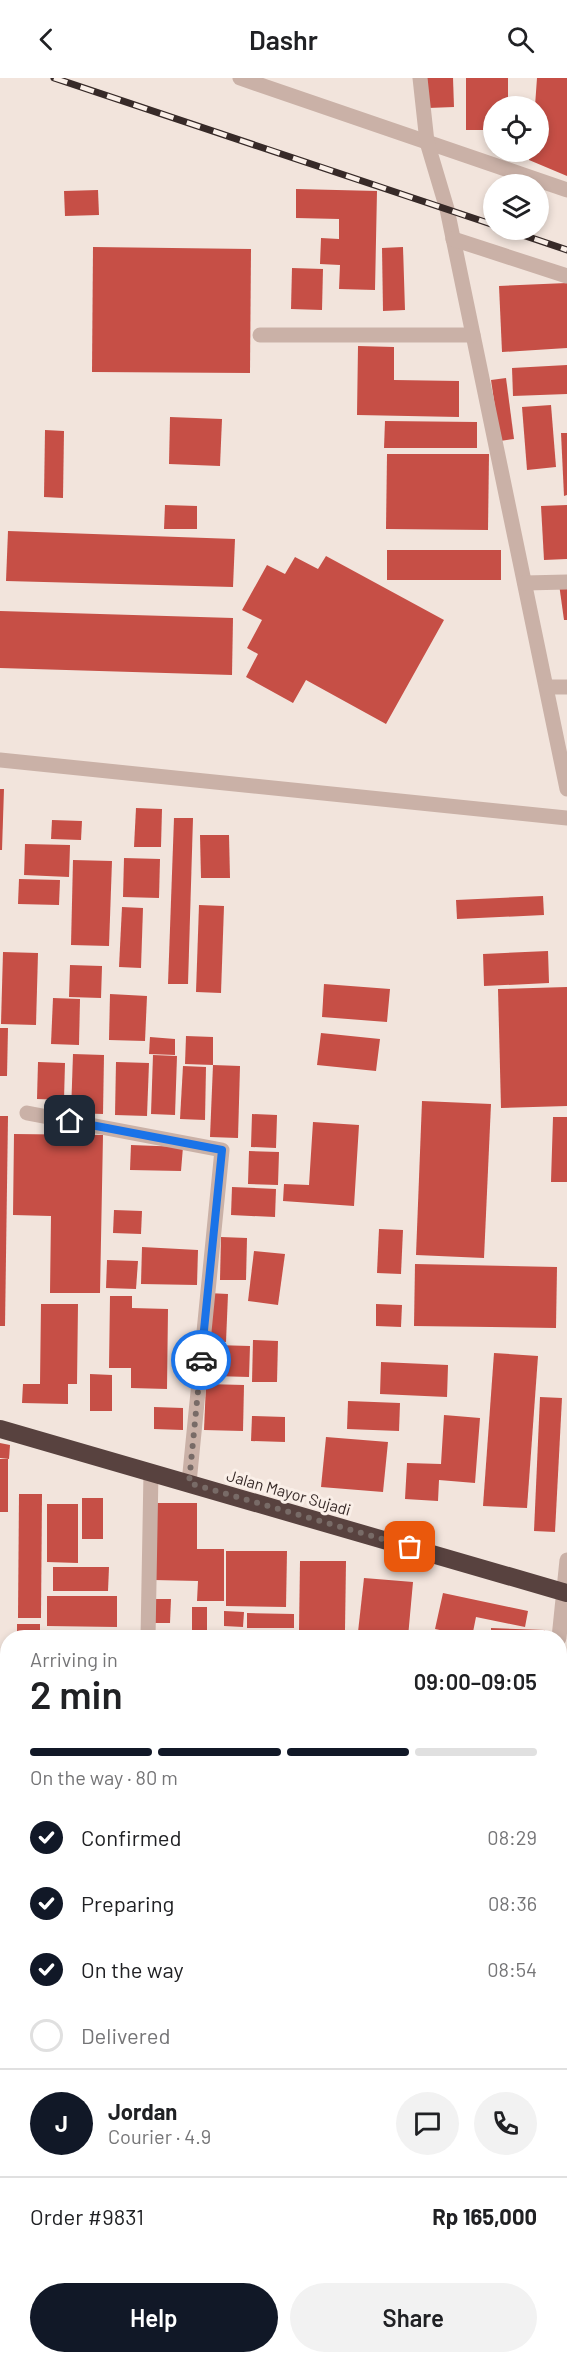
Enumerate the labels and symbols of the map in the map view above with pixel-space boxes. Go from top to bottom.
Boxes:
pin [44,1095,95,1146]
courier [171,1330,231,1390]
street label: Jalan Mayor Sujadi [225,1465,353,1519]
pin [384,1521,435,1572]

